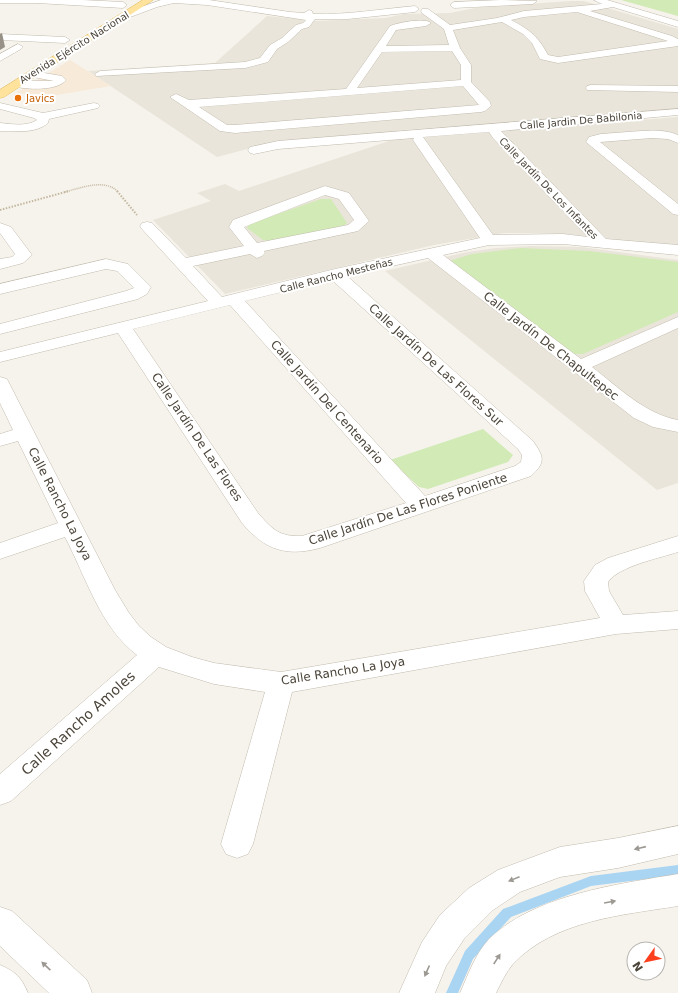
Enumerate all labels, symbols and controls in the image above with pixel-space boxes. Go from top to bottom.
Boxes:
street label: Avenida Ejército Nacional [18,9,131,86]
marker: Javics [13,93,23,103]
place label: Javics [25,93,54,104]
street label: Calle Jardin De Babilonia [519,110,643,131]
street label: Calle Jardín De Los Infantes [497,135,600,241]
street label: Calle Rancho Mesteñas [278,256,394,295]
street label: Calle Jardín De Chapultepec [481,289,621,403]
street label: Calle Jardín De Las Flores Sur [366,301,506,429]
street label: Calle Jardín Del Centenario [268,337,386,467]
street label: Calle Jardín De Las Flores [149,370,245,504]
street label: Calle Rancho La Joya [25,445,95,563]
street label: Calle Jardín De Las Flores Poniente [307,470,509,548]
street label: Calle Rancho La Joya [280,654,406,688]
street label: Calle Rancho Amoles [18,668,138,778]
one-way arrow [634,846,646,852]
one-way arrow [508,877,520,883]
one-way arrow [604,899,617,905]
north arrow [626,941,666,981]
one-way arrow [493,954,501,964]
text: N [630,959,646,974]
one-way arrow [41,962,51,971]
one-way arrow [424,965,430,976]

